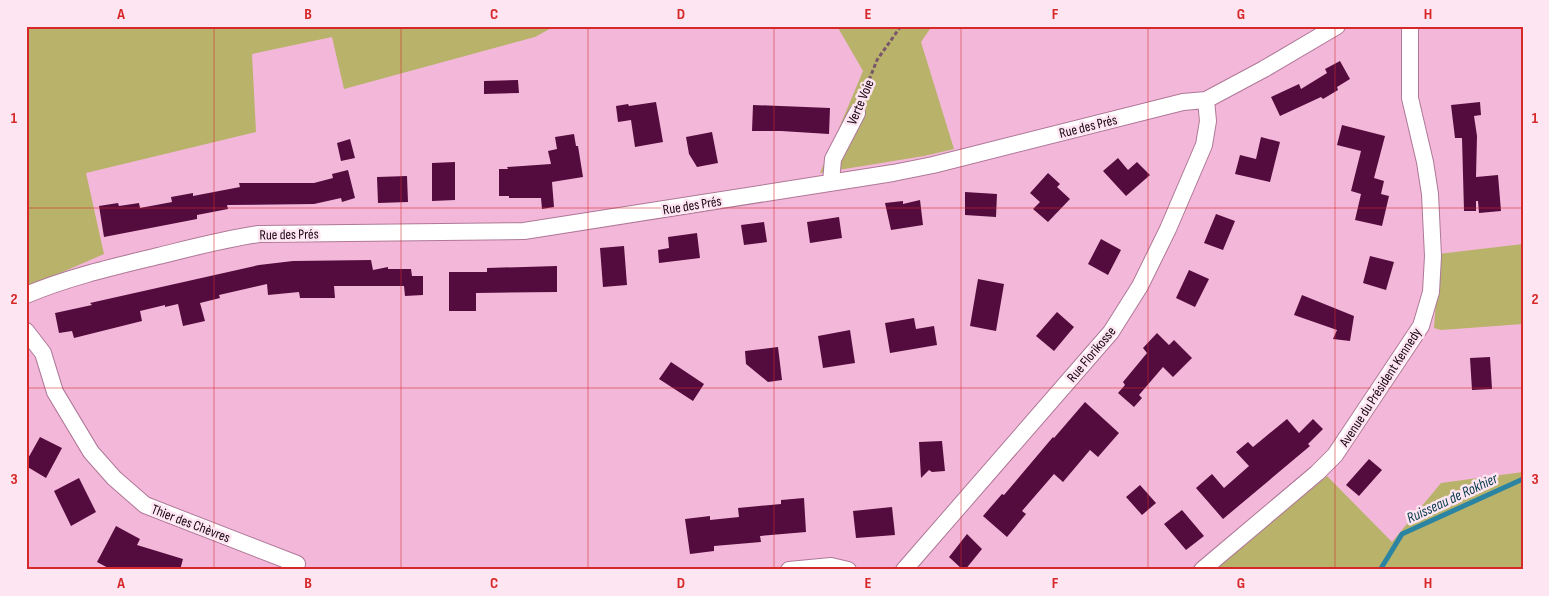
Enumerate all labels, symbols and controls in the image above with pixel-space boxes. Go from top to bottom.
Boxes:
text: A [116,5,125,24]
text: B [304,5,312,24]
text: C [490,5,498,24]
text: D [677,5,685,24]
text: E [865,5,872,24]
text: F [1052,5,1059,24]
text: G [1237,5,1245,24]
text: H [1424,5,1432,24]
street label: Verte Voie [843,77,878,127]
text: 1 [11,109,18,128]
text: 1 [1532,109,1539,128]
street label: Rue des Prés [1057,111,1119,142]
street label: Rue des Prés [661,192,723,219]
street label: Rue des Prés [259,225,319,244]
text: 2 [10,290,18,309]
text: 2 [1531,290,1539,309]
street label: Rue Florikosse [1063,323,1119,385]
street label: Avenue du Président Kennedy [1335,324,1425,451]
water label: Ruisseau de Rokhier [1404,469,1501,528]
text: 3 [10,470,18,489]
text: 3 [1531,470,1539,489]
street label: Thier des Chèvres [149,501,233,546]
text: A [116,574,125,593]
text: B [304,574,312,593]
text: C [490,574,498,593]
text: D [677,574,685,593]
text: E [865,574,872,593]
text: F [1052,574,1059,593]
text: G [1237,574,1245,593]
text: H [1424,574,1432,593]

